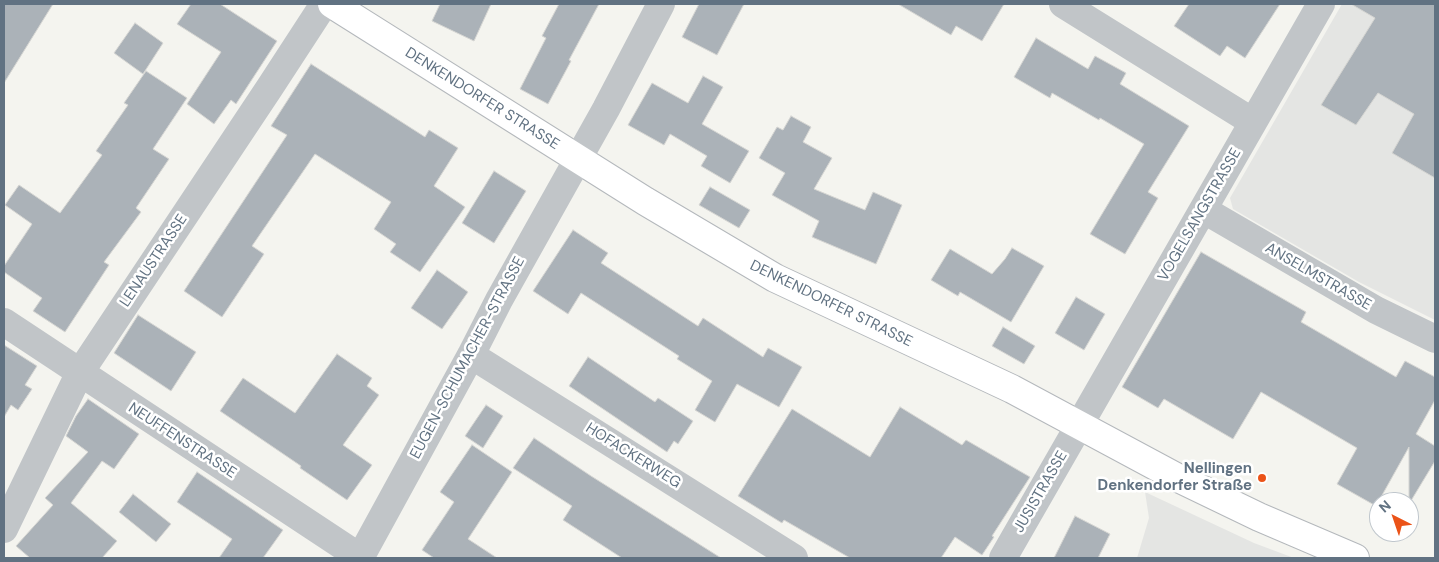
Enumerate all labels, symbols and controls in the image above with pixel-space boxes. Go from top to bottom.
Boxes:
street label: DENKENDORFER STRASSE [401,44,563,154]
street label: VOGELSANGSTRASSE [1155,145,1245,285]
street label: LENAUSTRASSE [116,211,192,311]
street label: ANSELMSTRASSE [1262,239,1374,315]
street label: EUGEN-SCHUMACHER-STRASSE [407,254,529,462]
street label: DENKENDORFER STRASSE [747,257,915,351]
street label: NEUFFENSTRASSE [125,399,239,483]
street label: HOFACKERWEG [582,419,684,493]
street label: JUSISTRASSE [1010,448,1072,536]
place label: Nellingen Denkendorfer Straße [1098,460,1252,495]
marker: Nellingen Denkendorfer Straße [1256,472,1268,484]
north arrow [1369,492,1419,542]
text: N [1375,496,1395,517]

